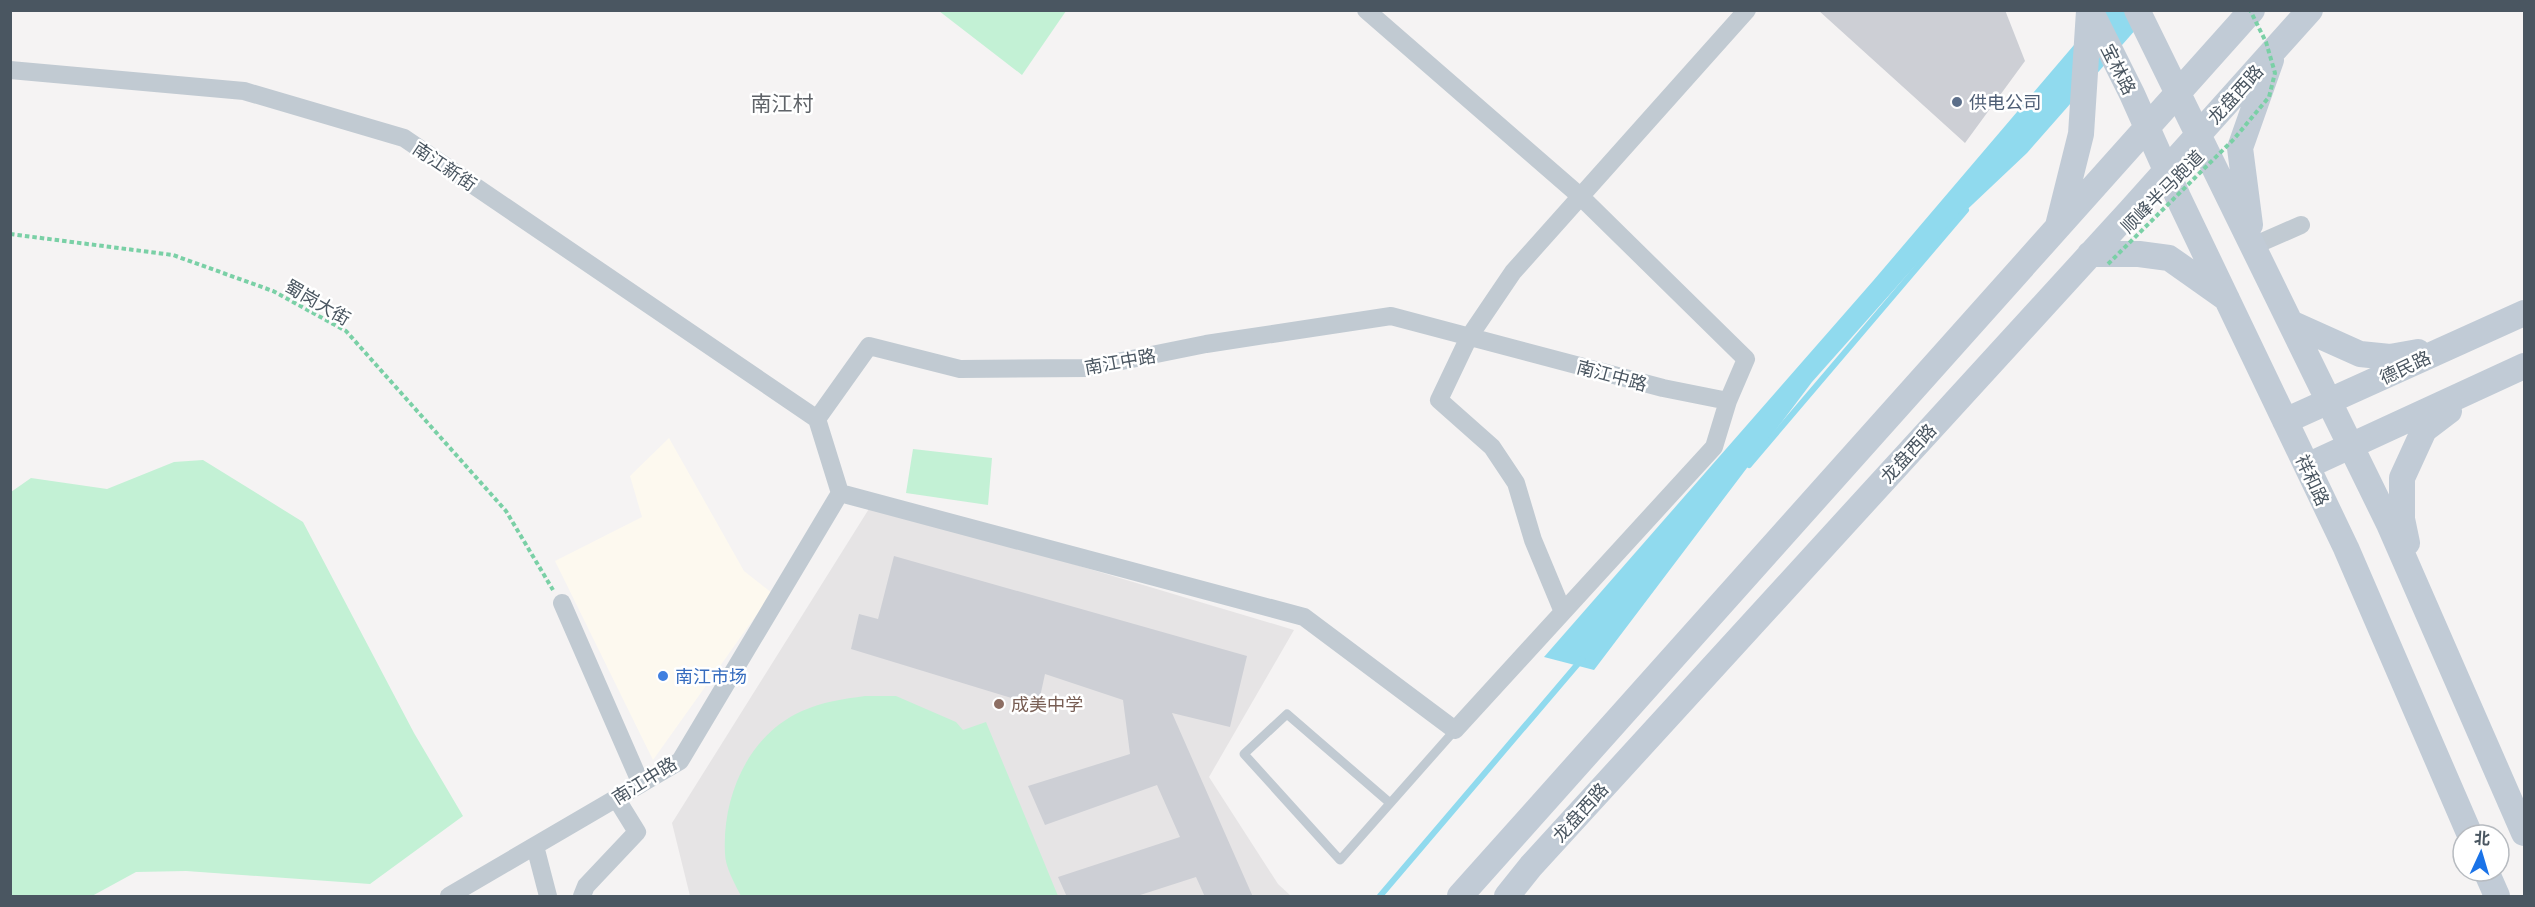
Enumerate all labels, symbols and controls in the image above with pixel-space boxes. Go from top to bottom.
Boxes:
street label: 宝林路 [2096,39,2142,99]
street label: 龙盘西路 [2202,59,2268,129]
district label: 南江村 [751,89,814,117]
place label: 供电公司 [1969,90,2041,114]
marker: 供电公司 [1950,95,1964,109]
street label: 南江新街 [408,136,482,196]
street label: 顺峰半马跑道 [2115,144,2209,238]
street label: 蜀岗大街 [281,274,355,330]
street label: 南江中路 [1082,343,1158,379]
street label: 德民路 [2375,345,2435,389]
street label: 南江中路 [1574,354,1650,396]
street label: 龙盘西路 [1875,418,1941,488]
street label: 祥和路 [2291,450,2335,510]
place label: 南江市场 [675,664,747,688]
marker: 南江市场 [656,669,670,683]
place label: 成美中学 [1011,692,1083,716]
marker: 成美中学 [992,697,1006,711]
street label: 南江中路 [607,751,681,809]
street label: 龙盘西路 [1547,777,1613,847]
north arrow [2451,823,2511,883]
text: 北 [2473,827,2491,850]

